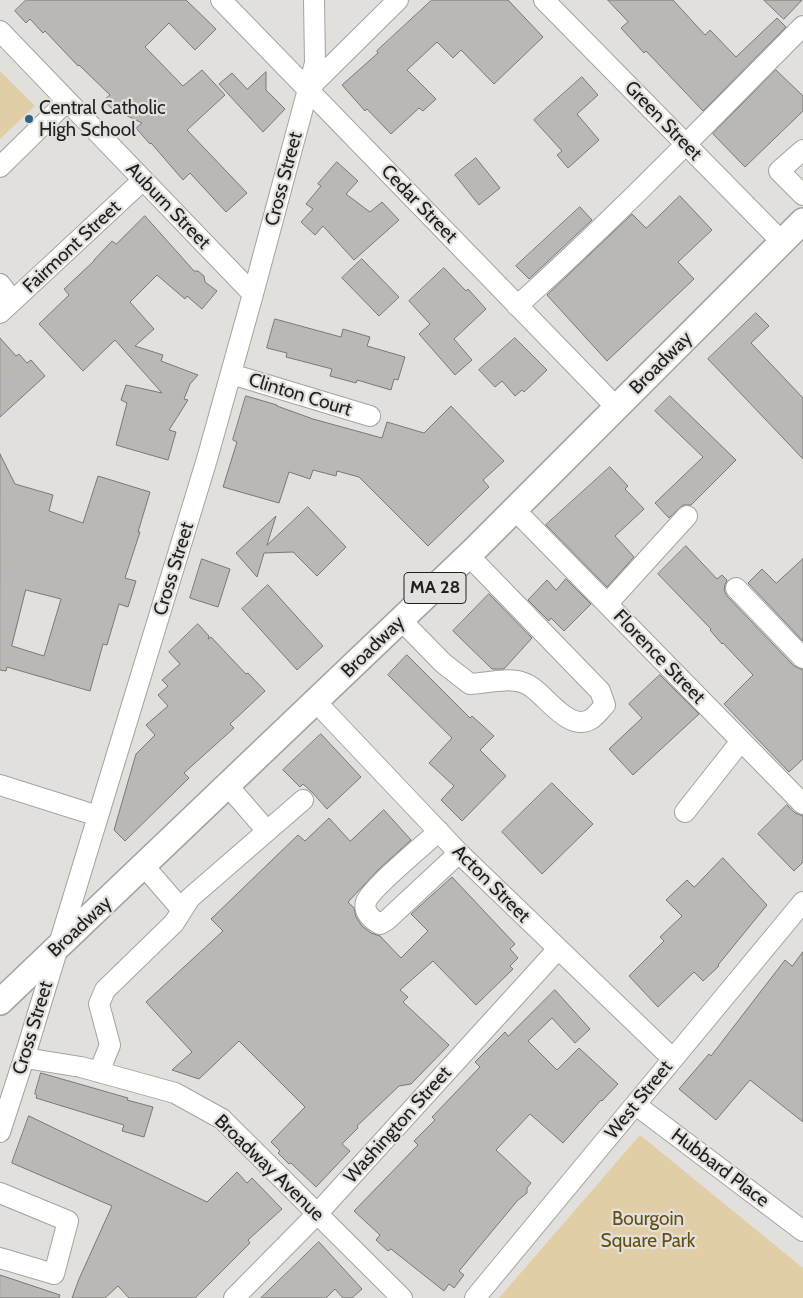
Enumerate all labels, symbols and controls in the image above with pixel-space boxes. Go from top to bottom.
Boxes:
street label: Green Street [620,77,706,165]
place label: Central Catholic High School [39,97,166,141]
marker: Central Catholic High School [23,113,35,125]
street label: Cross Street [260,129,308,229]
street label: Auburn Street [121,158,215,254]
street label: Cedar Street [376,160,462,248]
street label: Fairmont Street [18,196,126,298]
street label: Broadway [625,327,697,399]
street label: Clinton Court [246,369,354,421]
street label: Cross Street [149,519,199,619]
road number: MA 28 [404,572,466,604]
street label: Florence Street [608,605,710,709]
street label: Broadway [337,611,409,683]
street label: Acton Street [447,840,535,928]
street label: Broadway [43,892,117,962]
street label: Cross Street [8,978,58,1078]
street label: West Street [600,1056,678,1144]
street label: Washington Street [340,1062,456,1188]
street label: Broadway Avenue [209,1110,329,1226]
street label: Hubbard Place [667,1124,773,1212]
park label: Bourgoin Square Park [601,1208,695,1252]

